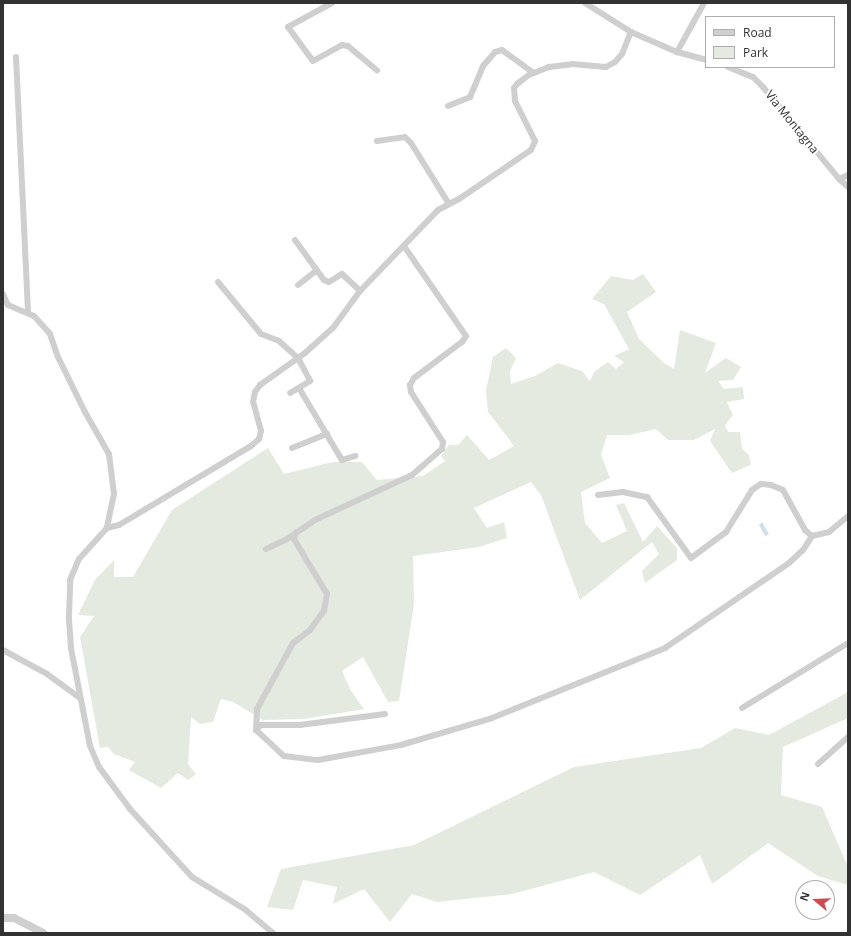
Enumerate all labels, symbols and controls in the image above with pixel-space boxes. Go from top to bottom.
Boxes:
legend [705,16,835,68]
text: Road [743,24,772,41]
text: Park [743,44,768,61]
street label: Via Montagna [762,88,822,156]
north arrow [795,880,835,920]
text: N [796,890,813,903]

